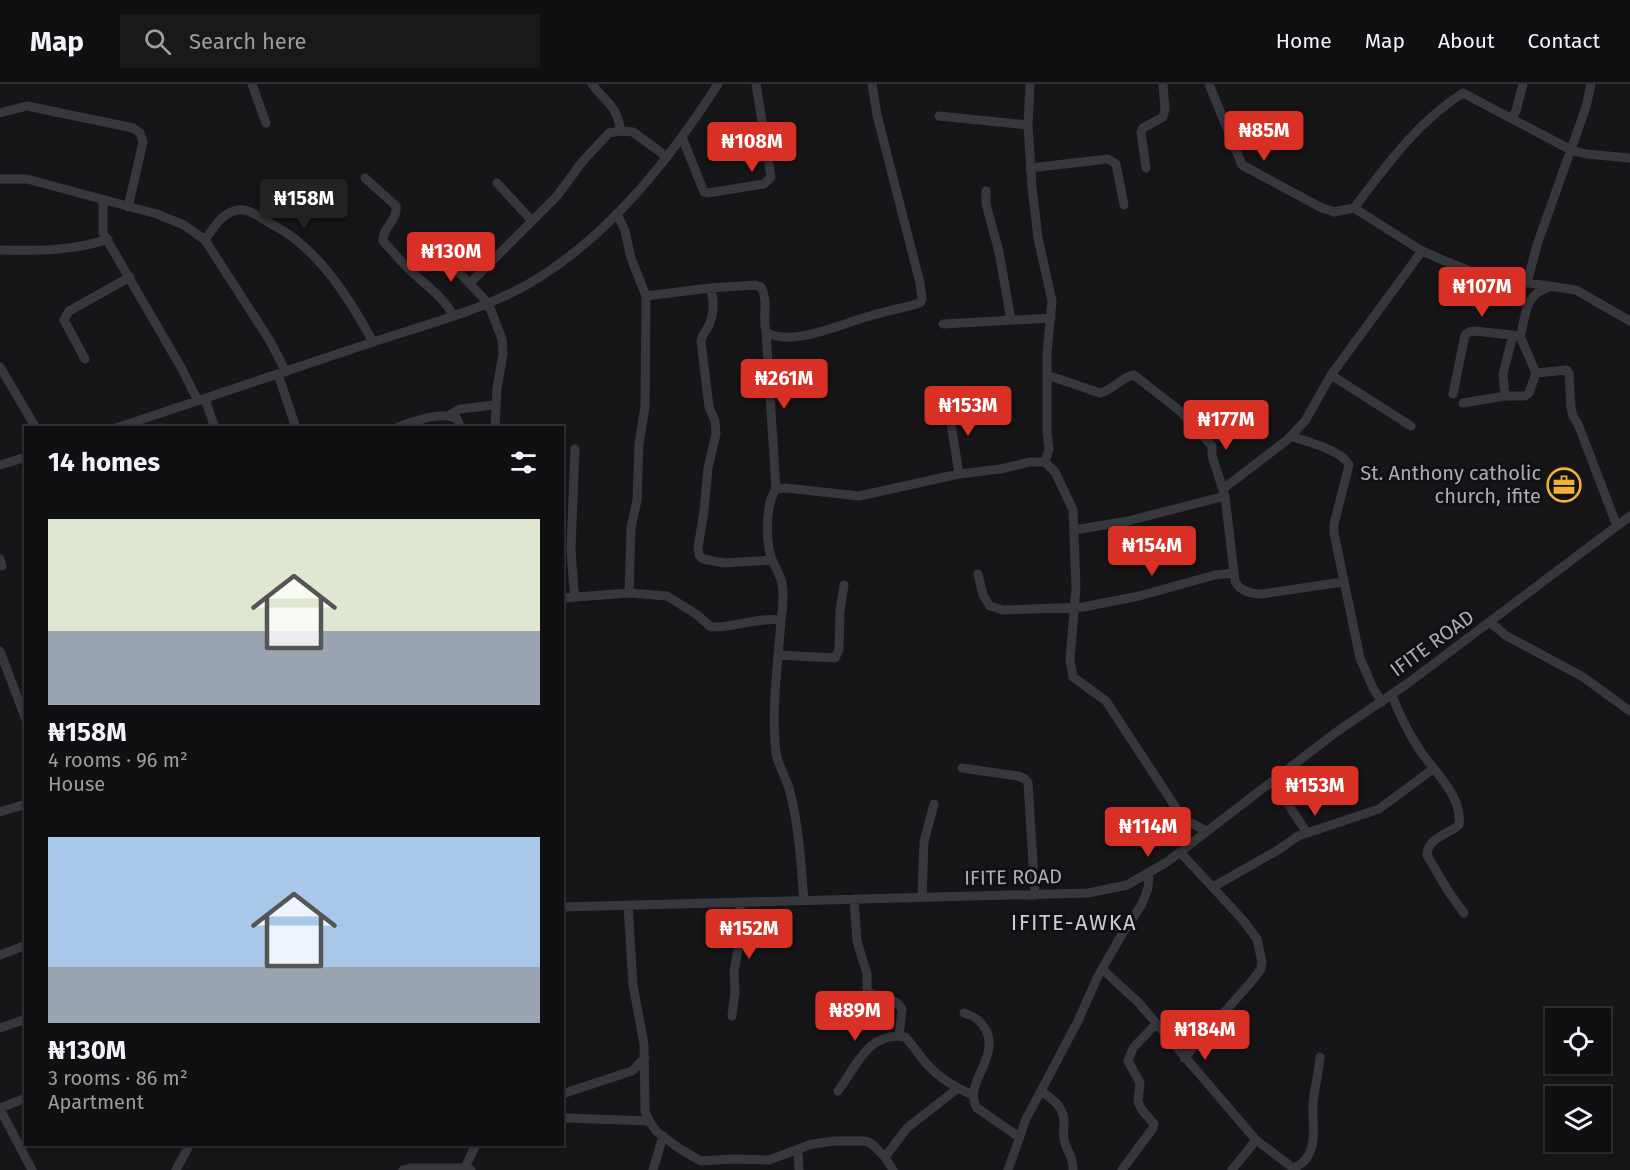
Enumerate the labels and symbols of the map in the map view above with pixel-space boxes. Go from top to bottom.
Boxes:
pin: ₦85M [1228,111,1300,162]
pin: ₦108M [710,122,794,173]
pin: ₦158M [262,179,346,230]
pin: ₦130M [409,232,493,283]
pin: ₦107M [1440,267,1524,318]
pin: ₦261M [742,359,826,410]
pin: ₦153M [926,386,1010,437]
pin: ₦177M [1184,400,1268,451]
place label: St. Anthony catholic church, ifite [1360,461,1541,508]
office icon: St. Anthony catholic church, ifite [1546,467,1582,503]
pin: ₦154M [1110,526,1194,577]
street label: IFITE ROAD [1385,605,1479,681]
pin: ₦153M [1273,766,1357,817]
pin: ₦114M [1106,807,1190,858]
street label: IFITE ROAD [964,864,1062,890]
pin: ₦152M [707,909,791,960]
district label: IFITE-AWKA [1011,909,1137,936]
pin: ₦89M [819,991,891,1042]
pin: ₦184M [1163,1010,1247,1061]

